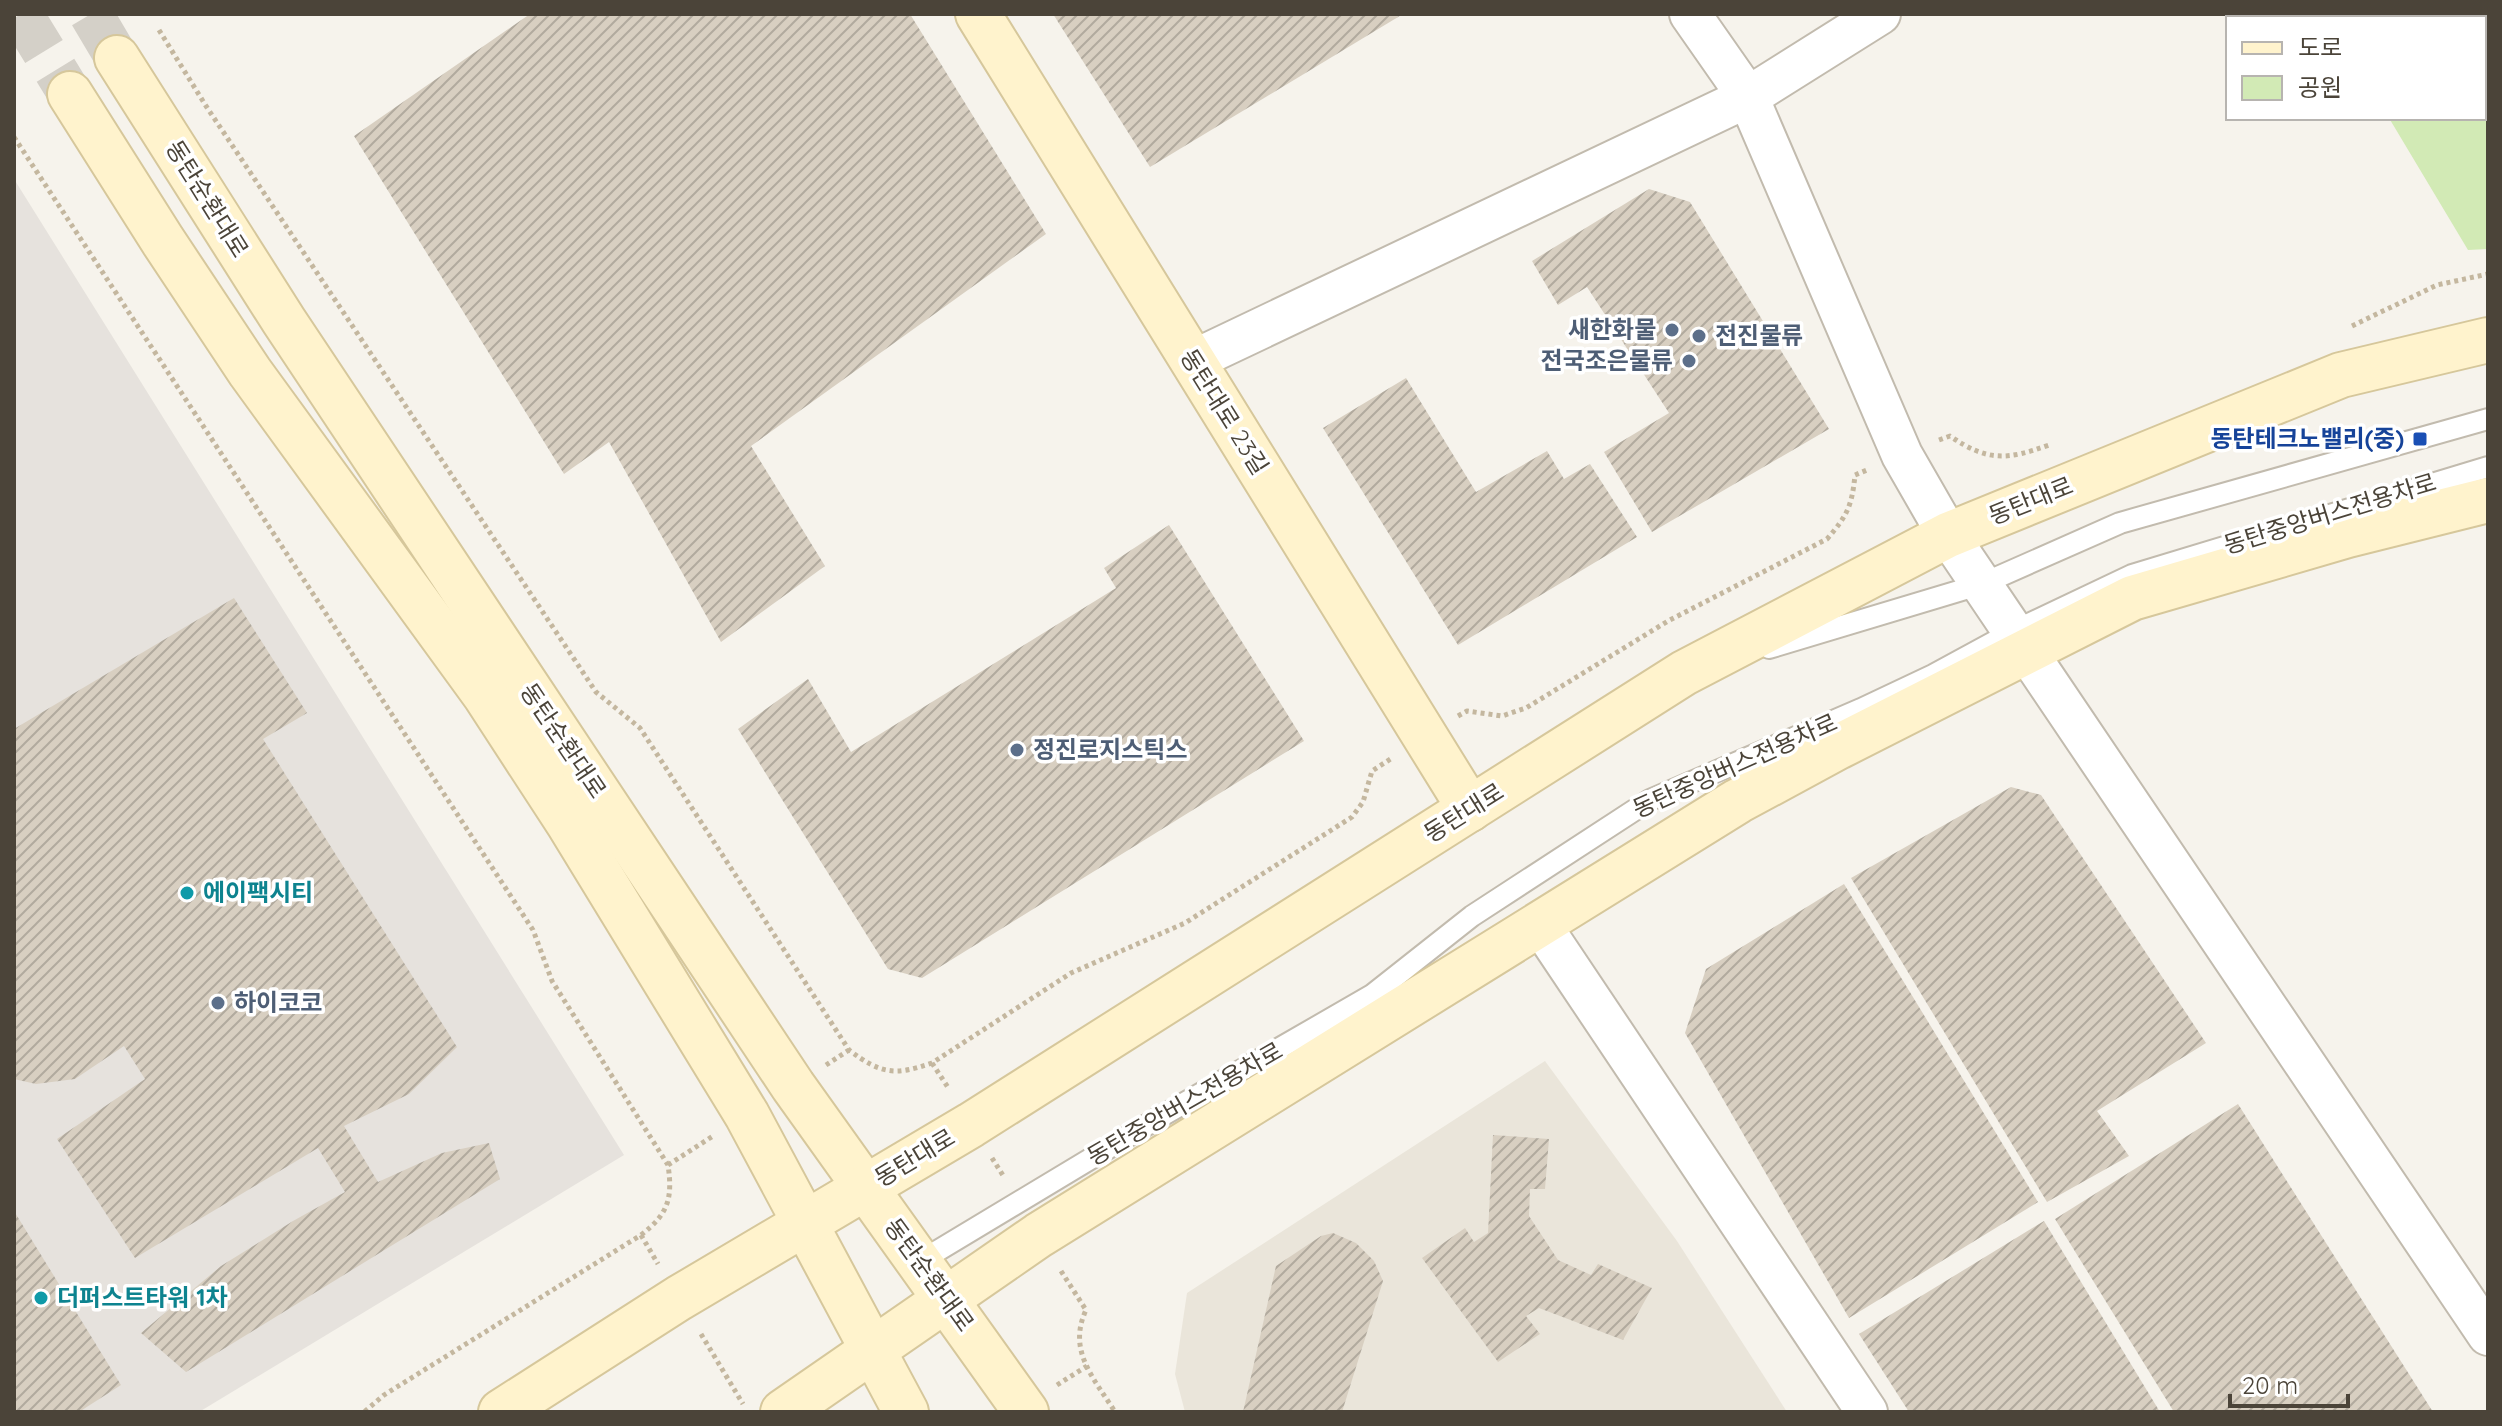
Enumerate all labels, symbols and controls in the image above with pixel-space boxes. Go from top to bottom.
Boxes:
legend [2226,16,2486,120]
text: 도로 [2298,32,2342,62]
text: 공원 [2298,72,2342,102]
street label: 동탄순환대로 [160,134,256,263]
place label: 새한화물 [1568,314,1656,344]
place label: 전진물류 [1715,320,1803,350]
marker: 새한화물 [1663,321,1681,339]
marker: 전진물류 [1690,327,1708,345]
street label: 동탄대로 23길 [1174,343,1275,480]
place label: 전국조은물류 [1541,345,1673,375]
marker: 전국조은물류 [1680,352,1698,370]
place label: 동탄테크노밸리(중) [2210,423,2404,453]
marker: 동탄테크노밸리(중) [2411,430,2429,448]
street label: 동탄중앙버스전용차로 [2220,466,2440,560]
street label: 동탄대로 [1984,470,2077,531]
street label: 동탄순환대로 [514,677,613,804]
street label: 동탄중앙버스전용차로 [1628,706,1842,824]
place label: 정진로지스틱스 [1033,734,1188,764]
marker: 정진로지스틱스 [1008,741,1026,759]
street label: 동탄대로 [1418,776,1509,848]
place label: 에이팩시티 [203,877,313,907]
marker: 에이팩시티 [178,884,196,902]
place label: 하이코코 [234,987,322,1017]
marker: 하이코코 [209,994,227,1012]
street label: 동탄중앙버스전용차로 [1081,1035,1288,1171]
street label: 동탄대로 [869,1122,960,1193]
street label: 동탄순환대로 [879,1212,981,1337]
place label: 더퍼스트타워 1차 [57,1282,228,1312]
marker: 더퍼스트타워 1차 [32,1289,50,1307]
scale bar [2230,1358,2348,1408]
text: 20 m [2242,1370,2298,1400]

